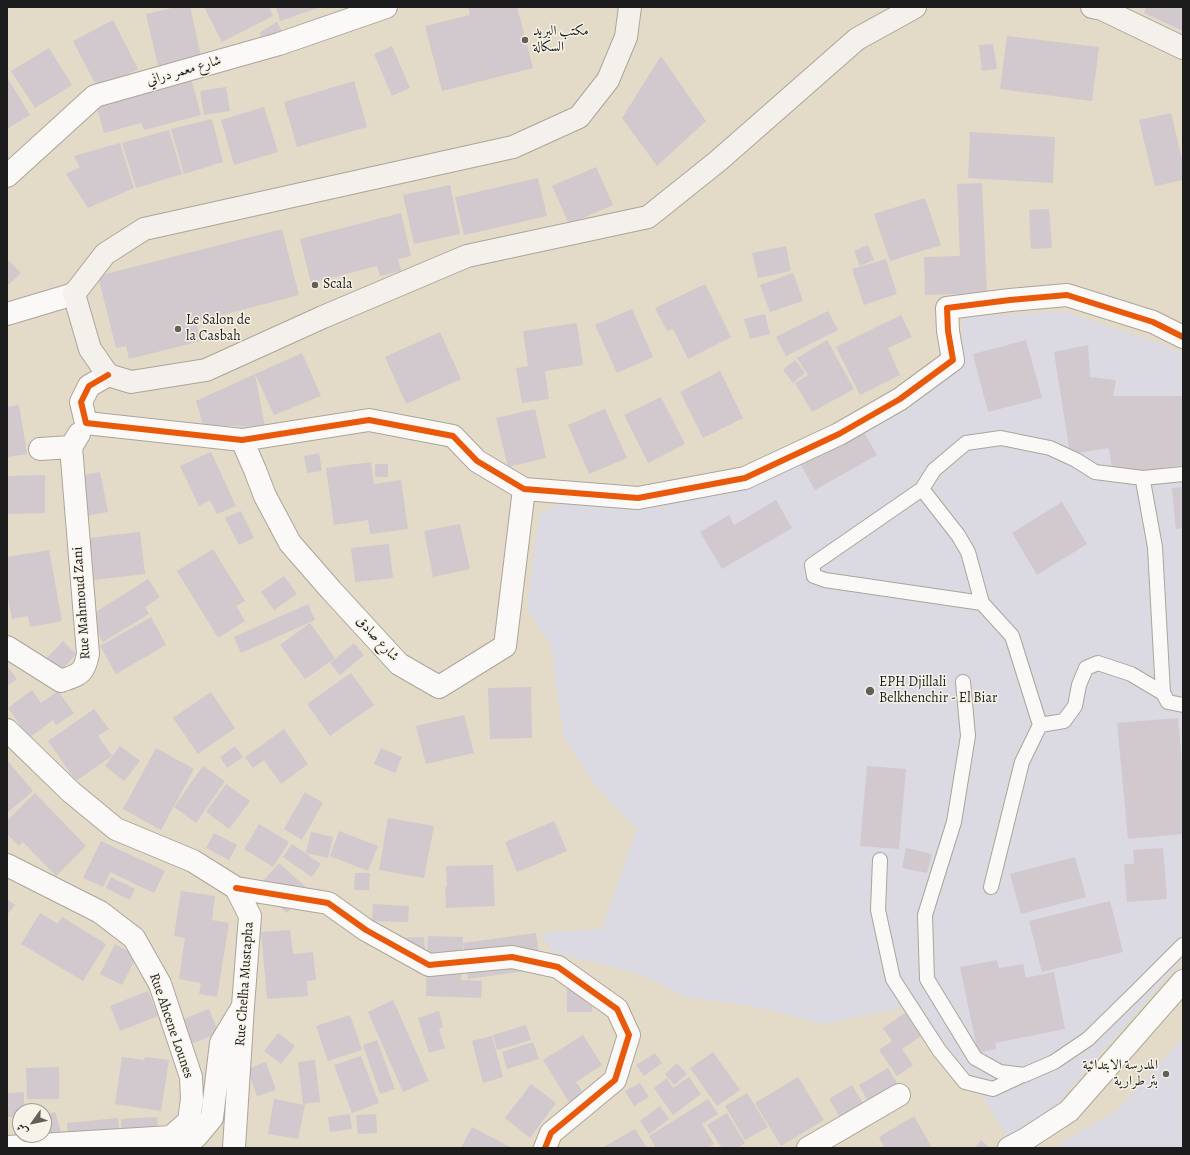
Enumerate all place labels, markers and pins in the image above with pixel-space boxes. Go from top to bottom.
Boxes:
place label: مكتب البريد السكالة [533,24,589,56]
marker: مكتب البريد السكالة [520,35,530,45]
place label: Scala [323,277,352,293]
marker: Scala [310,280,320,290]
place label: Le Salon de la Casbah [186,313,250,346]
marker: Le Salon de la Casbah [173,324,183,334]
place label: EPH Djillali Belkhenchir - El Biar [879,675,997,708]
marker: EPH Djillali Belkhenchir - El Biar [864,685,876,697]
place label: المدرسة الابتدائية بئر طرارية [1082,1058,1158,1090]
marker: المدرسة الابتدائية بئر طرارية [1161,1069,1171,1079]

